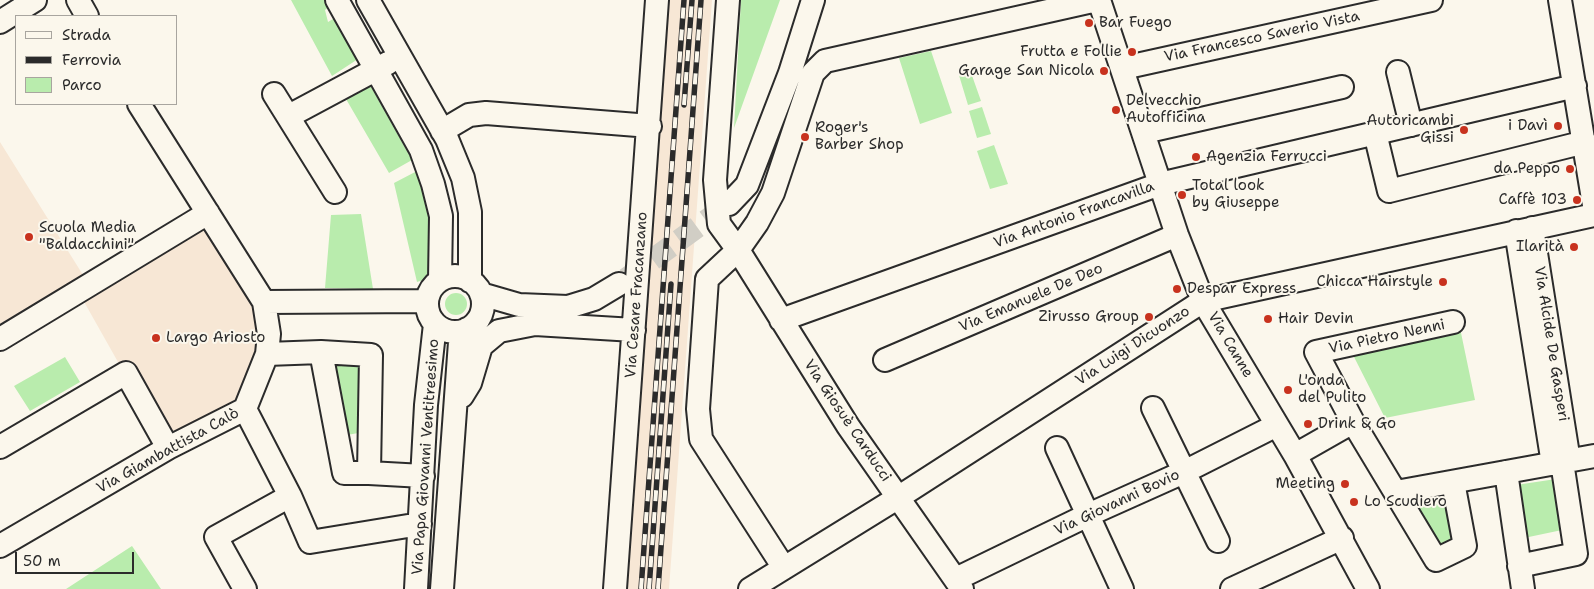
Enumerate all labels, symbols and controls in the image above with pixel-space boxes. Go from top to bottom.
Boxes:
street label: Via Francesco Saverio Vista [1163,7,1361,67]
place label: Bar Fuego [1099,14,1172,32]
legend [15,15,178,105]
marker: Bar Fuego [1083,17,1095,29]
text: Strada [62,25,111,45]
place label: Frutta e Follie [1020,43,1122,61]
marker: Frutta e Follie [1126,46,1138,58]
text: Ferrovia [62,50,121,70]
place label: Garage San Nicola [958,62,1094,80]
marker: Garage San Nicola [1098,65,1110,77]
text: Parco [62,75,102,95]
place label: Delvecchio Autofficina [1126,92,1206,127]
marker: Delvecchio Autofficina [1110,104,1122,116]
place label: Autoricambi Gissi [1366,112,1454,147]
place label: i Davì [1508,117,1548,135]
place label: Roger's Barber Shop [815,119,904,154]
marker: i Davì [1552,120,1564,132]
marker: Autoricambi Gissi [1458,124,1470,136]
marker: Roger's Barber Shop [799,131,811,143]
place label: Agenzia Ferrucci [1206,148,1327,166]
marker: Agenzia Ferrucci [1190,151,1202,163]
place label: da Peppo [1494,160,1560,178]
marker: da Peppo [1564,163,1576,175]
place label: Total look by Giuseppe [1192,177,1279,212]
street label: Via Antonio Francavilla [991,178,1157,252]
marker: Total look by Giuseppe [1176,189,1188,201]
place label: Caffè 103 [1498,191,1567,209]
marker: Caffè 103 [1571,194,1583,206]
street label: Via Cesare Fracanzano [622,211,652,379]
place label: Scuola Media "Baldacchini" [39,219,136,254]
marker: Scuola Media "Baldacchini" [23,231,35,243]
place label: Ilarità [1516,238,1564,256]
marker: Ilarità [1568,241,1580,253]
street label: Via Emanuele De Deo [957,260,1105,336]
street label: Via Alcide De Gasperi [1530,265,1572,423]
place label: Chicca Hairstyle [1316,273,1433,291]
marker: Chicca Hairstyle [1437,276,1449,288]
place label: Despar Express [1187,280,1297,298]
marker: Despar Express [1171,283,1183,295]
street label: Via Luigi Dicuonzo [1073,302,1193,390]
place label: Zirusso Group [1039,308,1139,326]
street label: Via Canne [1203,309,1257,381]
place label: Hair Devin [1278,310,1353,328]
marker: Zirusso Group [1143,311,1155,323]
marker: Hair Devin [1262,313,1274,325]
street label: Via Pietro Nenni [1327,316,1447,358]
place label: Largo Ariosto [166,329,265,347]
marker: Largo Ariosto [150,332,162,344]
street label: Via Papa Giovanni Ventitreesimo [409,338,443,576]
street label: Via Giosuè Carducci [799,357,895,485]
place label: L'onda del Pulito [1298,372,1366,407]
marker: L'onda del Pulito [1282,384,1294,396]
street label: Via Giambattista Calò [94,404,242,498]
place label: Drink & Go [1318,415,1396,433]
marker: Drink & Go [1302,418,1314,430]
street label: Via Giovanni Bovio [1051,466,1183,540]
place label: Meeting [1276,475,1335,493]
marker: Meeting [1339,478,1351,490]
place label: Lo Scudiero [1364,493,1447,511]
marker: Lo Scudiero [1348,496,1360,508]
scale bar [18,542,136,574]
text: 50 m [23,551,61,571]

